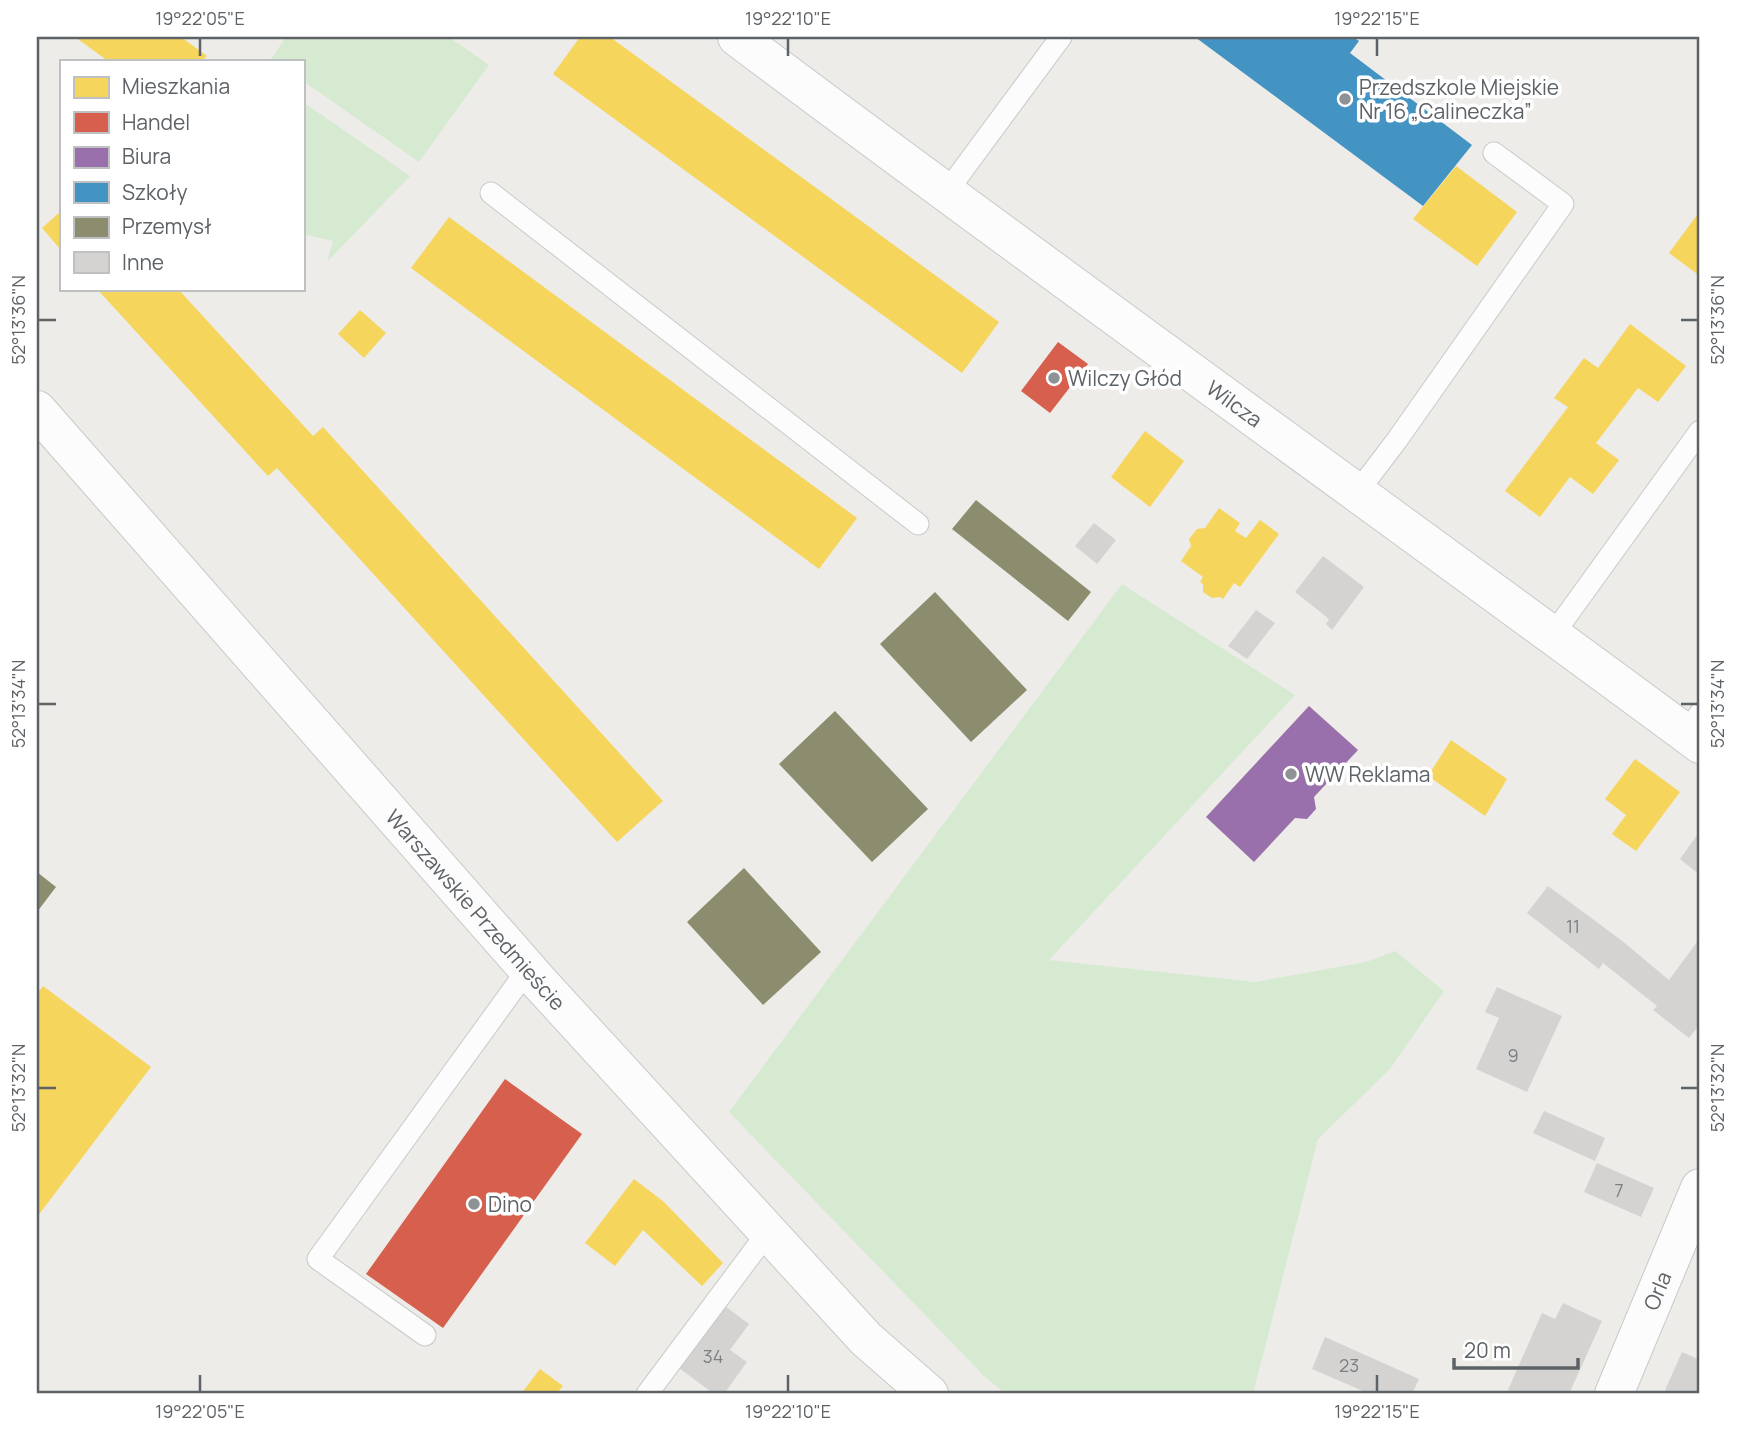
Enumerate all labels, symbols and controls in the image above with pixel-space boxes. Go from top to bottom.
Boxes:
text: 19°22'05"E [155,6,245,30]
text: 19°22'10"E [745,6,831,30]
text: 19°22'15"E [1334,6,1420,30]
legend [60,60,304,290]
text: Mieszkania [122,72,230,100]
place label: Przedszkole Miejskie Nr 16 „Calineczka” [1359,73,1559,125]
marker: Przedszkole Miejskie Nr 16 „Calineczka” [1337,91,1353,107]
text: Handel [122,108,190,136]
text: Biura [122,142,171,170]
text: Szkoły [122,178,188,206]
text: Przemysł [122,212,212,240]
text: Inne [122,248,164,276]
text: 52°13'36"N [6,275,30,365]
text: 52°13'36"N [1705,275,1729,365]
place label: Wilczy Głód [1068,364,1182,392]
marker: Wilczy Głód [1046,370,1062,386]
street label: Wilcza [1201,374,1268,433]
text: 52°13'34"N [6,660,30,748]
text: 52°13'34"N [1705,660,1729,748]
place label: WW Reklama [1305,760,1430,788]
marker: WW Reklama [1283,766,1299,782]
street label: Warszawskie Przedmieście [380,803,572,1016]
house number: 11 [1566,914,1580,938]
house number: 9 [1507,1043,1519,1067]
text: 52°13'32"N [6,1044,30,1132]
text: 52°13'32"N [1705,1044,1729,1132]
house number: 7 [1614,1178,1624,1202]
place label: Dino [488,1190,532,1218]
marker: Dino [466,1196,482,1212]
street label: Orla [1637,1267,1678,1314]
scale bar [1454,1326,1578,1370]
text: 20 m [1464,1336,1511,1364]
house number: 34 [703,1344,723,1368]
house number: 23 [1339,1353,1359,1377]
text: 19°22'05"E [155,1399,245,1423]
text: 19°22'10"E [745,1399,831,1423]
text: 19°22'15"E [1334,1399,1420,1423]

